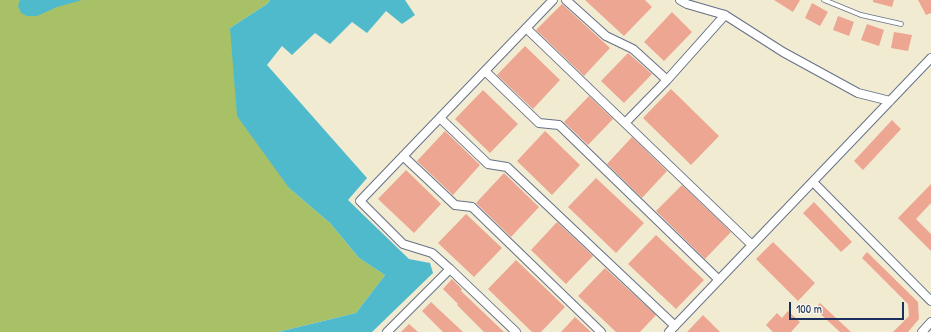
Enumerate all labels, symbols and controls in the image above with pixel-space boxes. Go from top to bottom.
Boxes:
scale bar [791,294,906,320]
text: 100 m [796,300,822,317]

